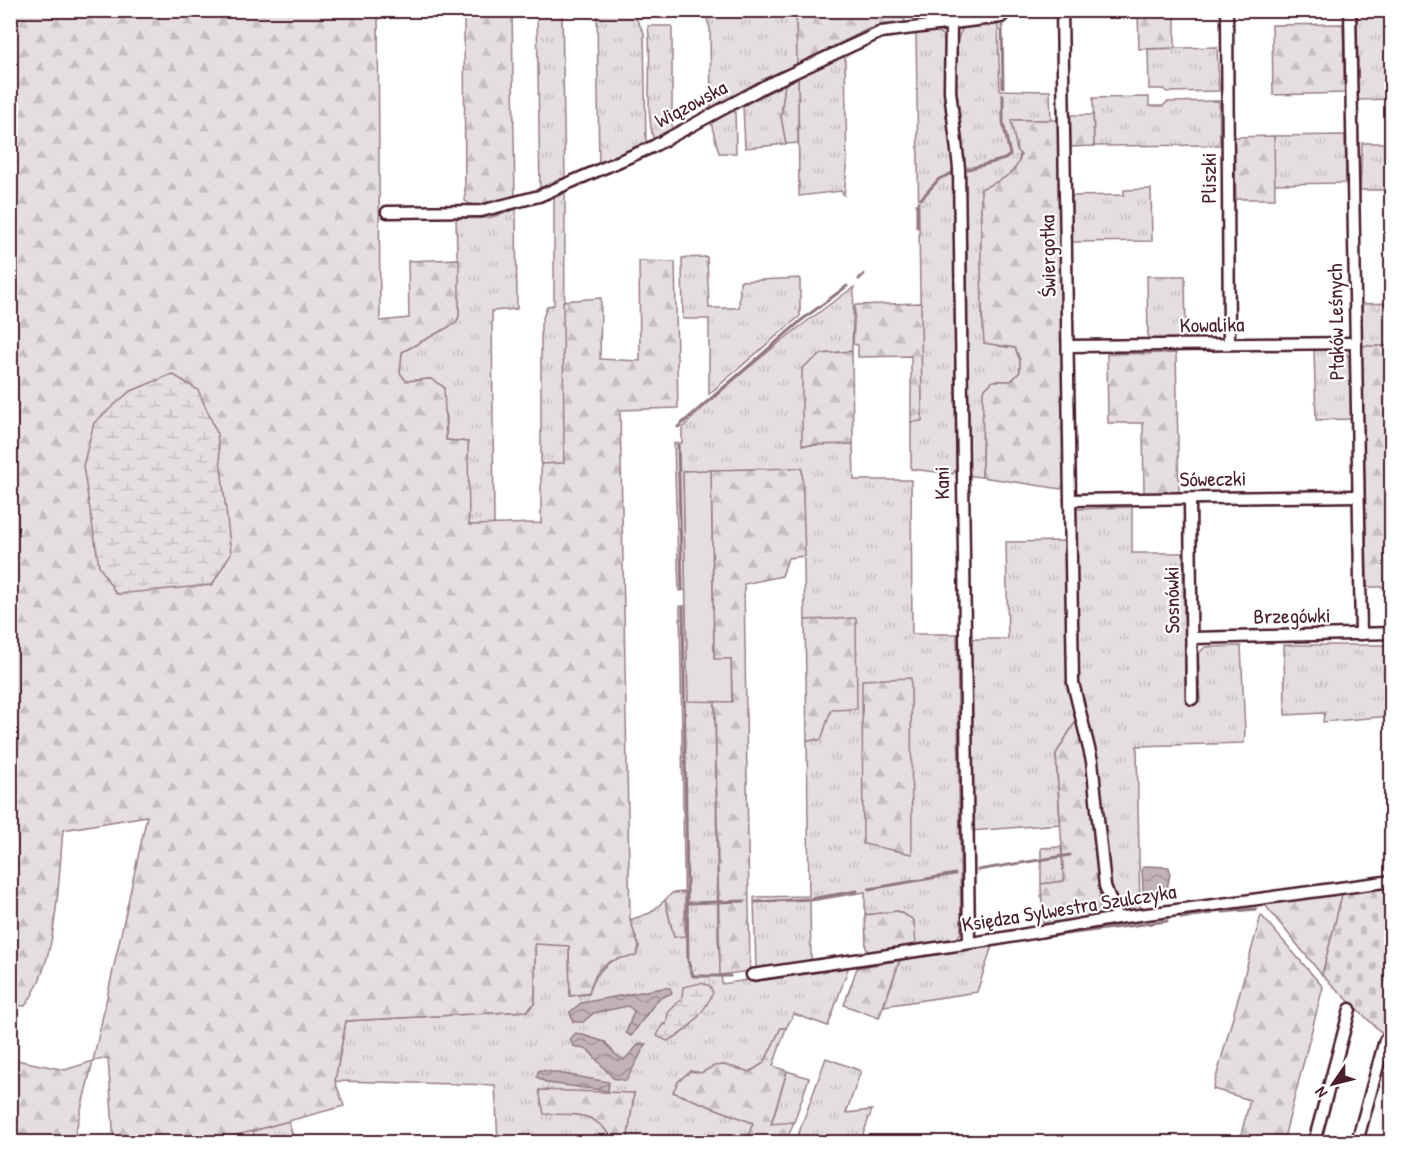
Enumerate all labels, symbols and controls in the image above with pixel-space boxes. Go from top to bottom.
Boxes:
street label: Wiązowska [649,72,732,135]
street label: Pliszki [1194,153,1223,203]
street label: Świergotka [1032,215,1063,298]
street label: Ptaków Leśnych [1320,263,1351,381]
street label: Kowalika [1179,309,1245,340]
street label: Sóweczki [1179,463,1247,494]
street label: Kani [927,466,956,500]
street label: Sosnówki [1156,566,1187,634]
street label: Brzegówki [1253,600,1331,631]
street label: Księdza Sylwestra Szulczyka [960,876,1178,939]
north arrow [1303,1054,1363,1114]
text: N [1309,1082,1332,1102]

